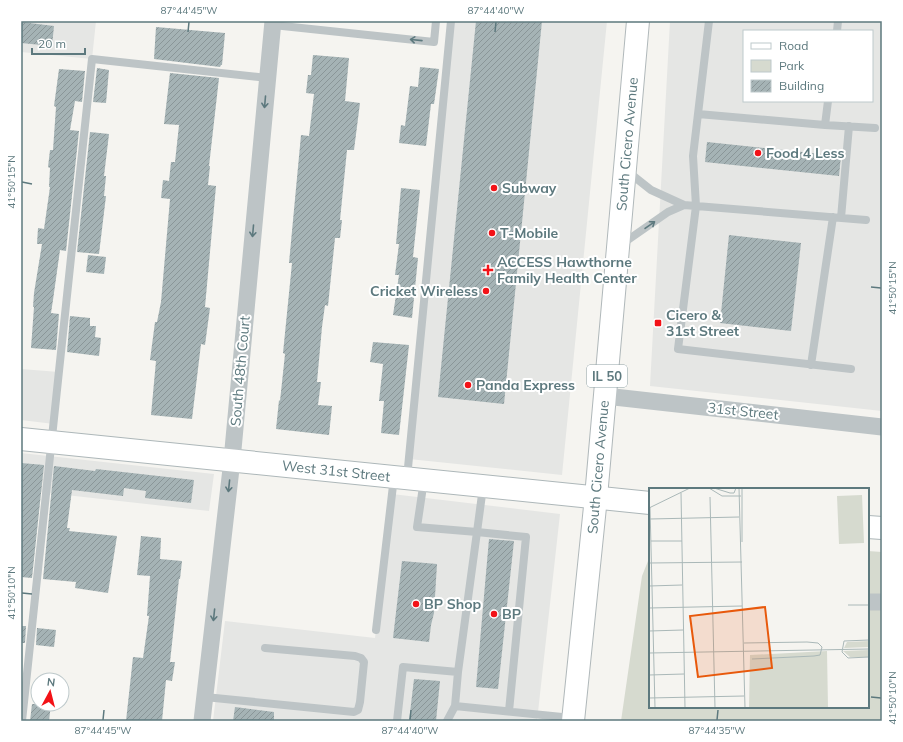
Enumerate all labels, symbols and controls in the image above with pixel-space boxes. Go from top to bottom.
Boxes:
text: 87°44'45"W [161,4,217,17]
text: 87°44'40"W [468,4,524,17]
scale bar [32,30,85,56]
legend [743,30,873,102]
text: 20 m [38,36,66,51]
one-way arrow [410,36,423,44]
text: Road [779,38,808,53]
text: Park [779,58,805,73]
street label: South Cicero Avenue [612,76,642,212]
text: Building [779,78,824,93]
one-way arrow [262,95,269,108]
place label: Food 4 Less [766,144,845,162]
marker: Food 4 Less [753,148,763,158]
text: 41°50'15"N [5,155,18,209]
place label: Subway [502,179,557,197]
marker: Subway [489,183,499,193]
one-way arrow [644,221,655,229]
one-way arrow [250,224,257,237]
place label: T-Mobile [500,224,559,242]
marker: T-Mobile [487,228,497,238]
place label: ACCESS Hawthorne Family Health Center [497,253,637,287]
text: 41°50'15"N [886,261,899,315]
marker: ACCESS Hawthorne Family Health Center [482,264,494,276]
place label: Cricket Wireless [370,282,478,300]
marker: Cricket Wireless [481,286,491,296]
place label: Cicero & 31st Street [666,306,740,340]
street label: South 48th Court [226,315,254,427]
marker: Cicero & 31st Street [653,318,663,328]
road number: IL 50 [587,365,627,387]
place label: Panda Express [476,376,575,394]
marker: Panda Express [463,380,473,390]
street label: 31st Street [707,398,779,424]
street label: South Cicero Avenue [583,399,613,535]
street label: West 31st Street [281,456,391,486]
one-way arrow [225,479,232,492]
inset map [649,488,869,708]
text: 41°50'10"N [5,566,18,620]
place label: BP Shop [424,595,482,613]
marker: BP Shop [411,599,421,609]
place label: BP [502,605,521,623]
one-way arrow [210,608,218,621]
marker: BP [489,609,499,619]
text: 41°50'10"N [886,671,899,725]
north arrow [30,672,70,712]
text: N [46,675,56,690]
text: 87°44'45"W [75,724,131,737]
text: 87°44'40"W [382,724,438,737]
text: 87°44'35"W [689,724,745,737]

